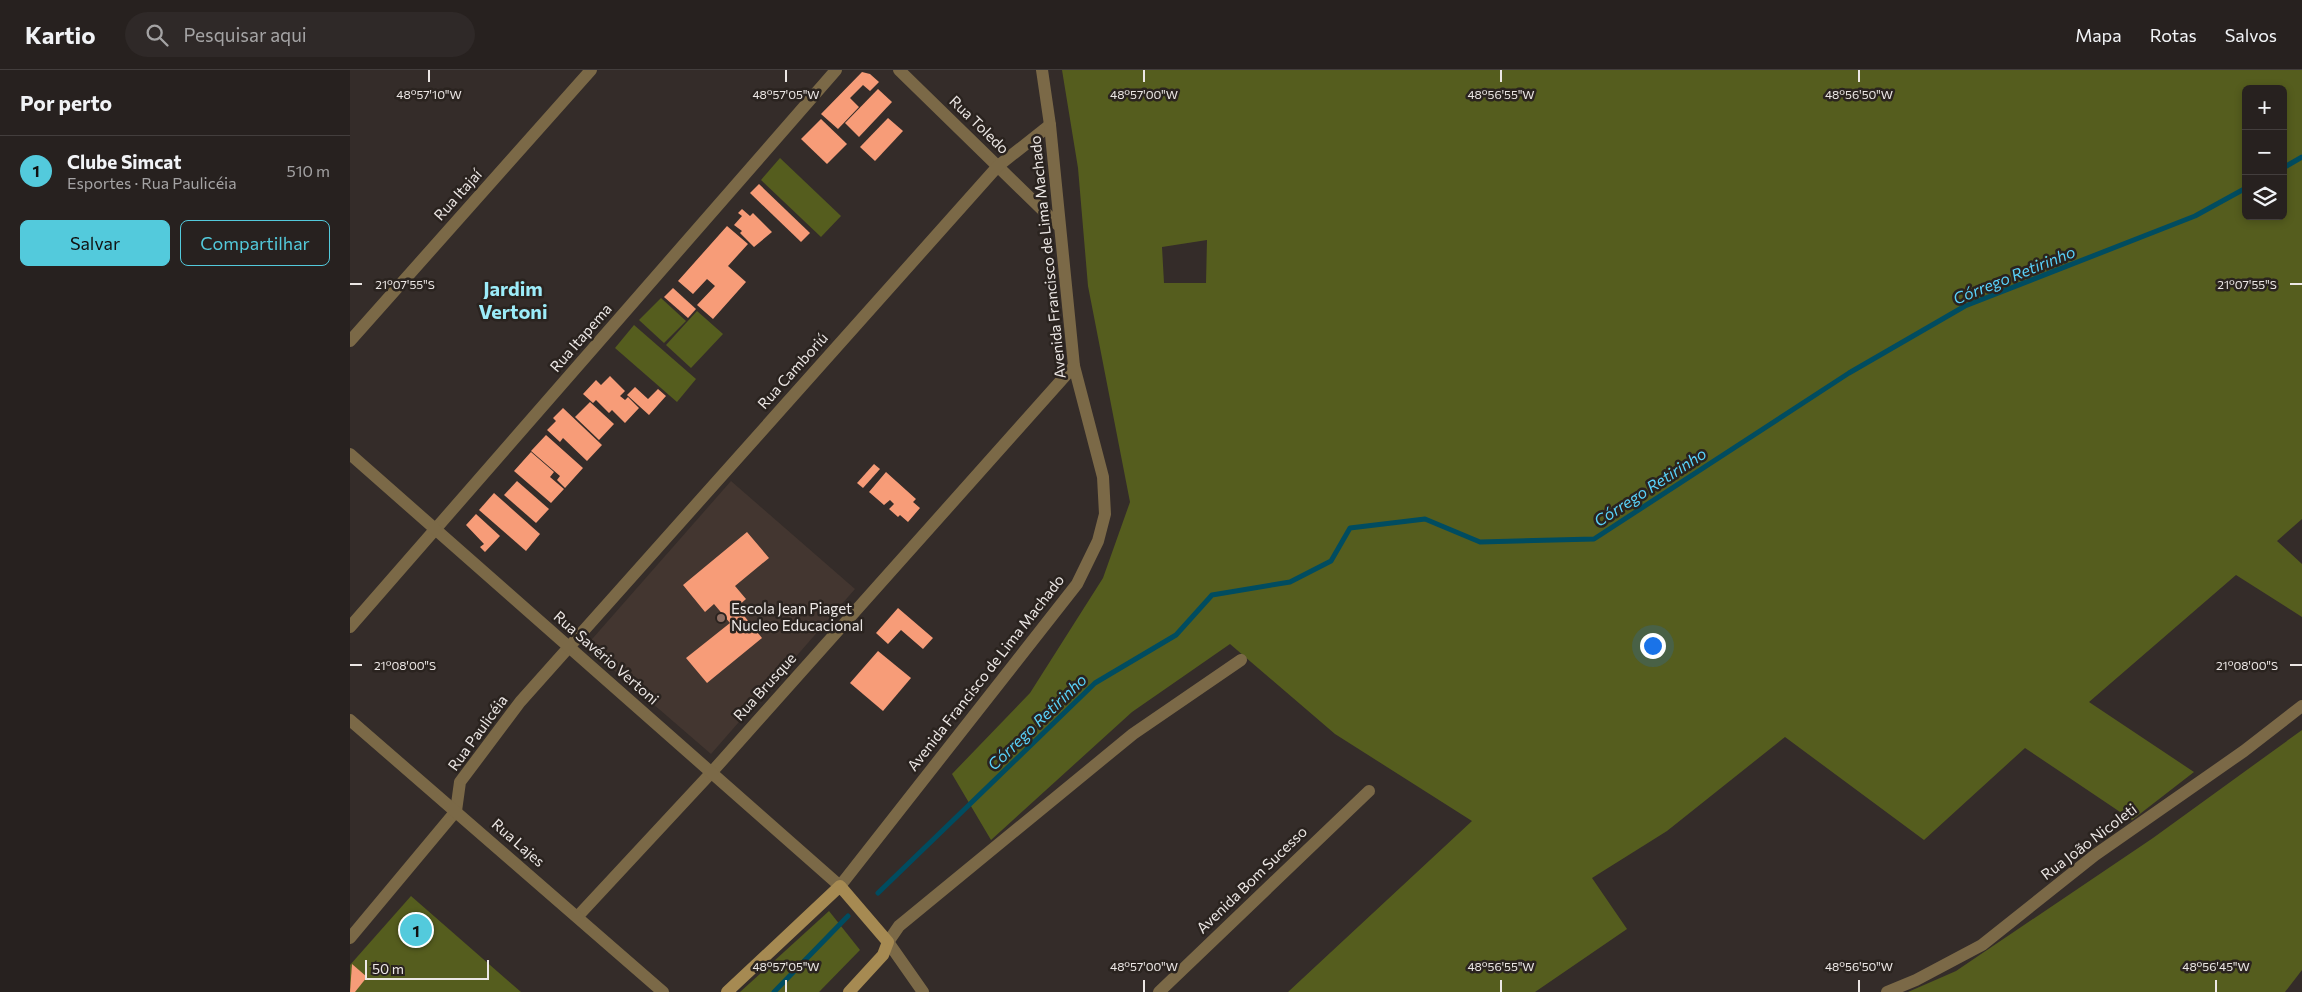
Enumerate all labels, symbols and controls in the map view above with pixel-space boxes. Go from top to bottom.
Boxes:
search box [125,12,475,57]
text: Kartio [25,20,95,49]
icon: search [143,21,171,49]
text: Pesquisar aqui [183,23,307,46]
text: Mapa [2075,24,2122,46]
text: Rotas [2150,24,2197,46]
text: Salvos [2225,24,2277,46]
map controls [2242,85,2287,220]
button: + [2242,85,2287,130]
text: 48°57'10"W [396,87,462,101]
text: 48°57'05"W [752,87,820,101]
text: 48°57'00"W [1110,87,1178,101]
text: 48°56'55"W [1467,87,1535,101]
text: 48°56'50"W [1825,87,1893,101]
text: Por perto [20,90,112,115]
street label: Rua Toledo [946,91,1013,157]
button: − [2242,130,2287,175]
street label: Avenida Francisco de Lima Machado [1025,135,1069,379]
text: Clube Simcat [67,150,181,173]
text: 1 [32,161,40,180]
text: 510 m [287,161,330,180]
street label: Rua Itajaí [430,164,486,224]
text: Esportes · Rua Paulicéia [67,173,237,192]
button: layers [2242,175,2287,220]
button: Salvar [20,220,170,266]
button: Compartilhar [180,220,330,266]
water label: Córrego Retirinho [1950,241,2078,308]
district label: Jardim Vertoni [478,276,548,323]
text: 21°07'55"S [375,277,435,291]
text: 21°07'55"S [2217,277,2277,291]
street label: Rua Itapema [546,299,615,375]
street label: Rua Camboriú [753,329,831,412]
water label: Córrego Retirinho [1590,443,1710,530]
street label: Avenida Francisco de Lima Machado [903,571,1067,774]
place label: Escola Jean Piaget Nucleo Educacional [731,599,863,634]
street label: Rua Savério Vertoni [550,607,663,708]
marker: Escola Jean Piaget Nucleo Educacional [715,612,727,624]
your location [1640,633,1666,659]
street label: Rua Brusque [729,649,799,724]
text: 21°08'00"S [374,658,436,672]
text: 21°08'00"S [2216,658,2278,672]
water label: Córrego Retirinho [983,670,1090,774]
street label: Rua Paulicéia [444,691,511,774]
street label: Rua João Nicoleti [2037,799,2140,883]
street label: Rua Lajes [489,814,549,870]
street label: Avenida Bom Sucesso [1192,822,1310,937]
pin: 1 [400,911,432,949]
scale bar [365,957,489,980]
text: 48°57'05"W [752,959,820,973]
text: 48°57'00"W [1110,959,1178,973]
text: 48°56'55"W [1467,959,1535,973]
text: 48°56'50"W [1825,959,1893,973]
text: 48°56'45"W [2182,959,2250,973]
text: 50 m [372,960,404,977]

